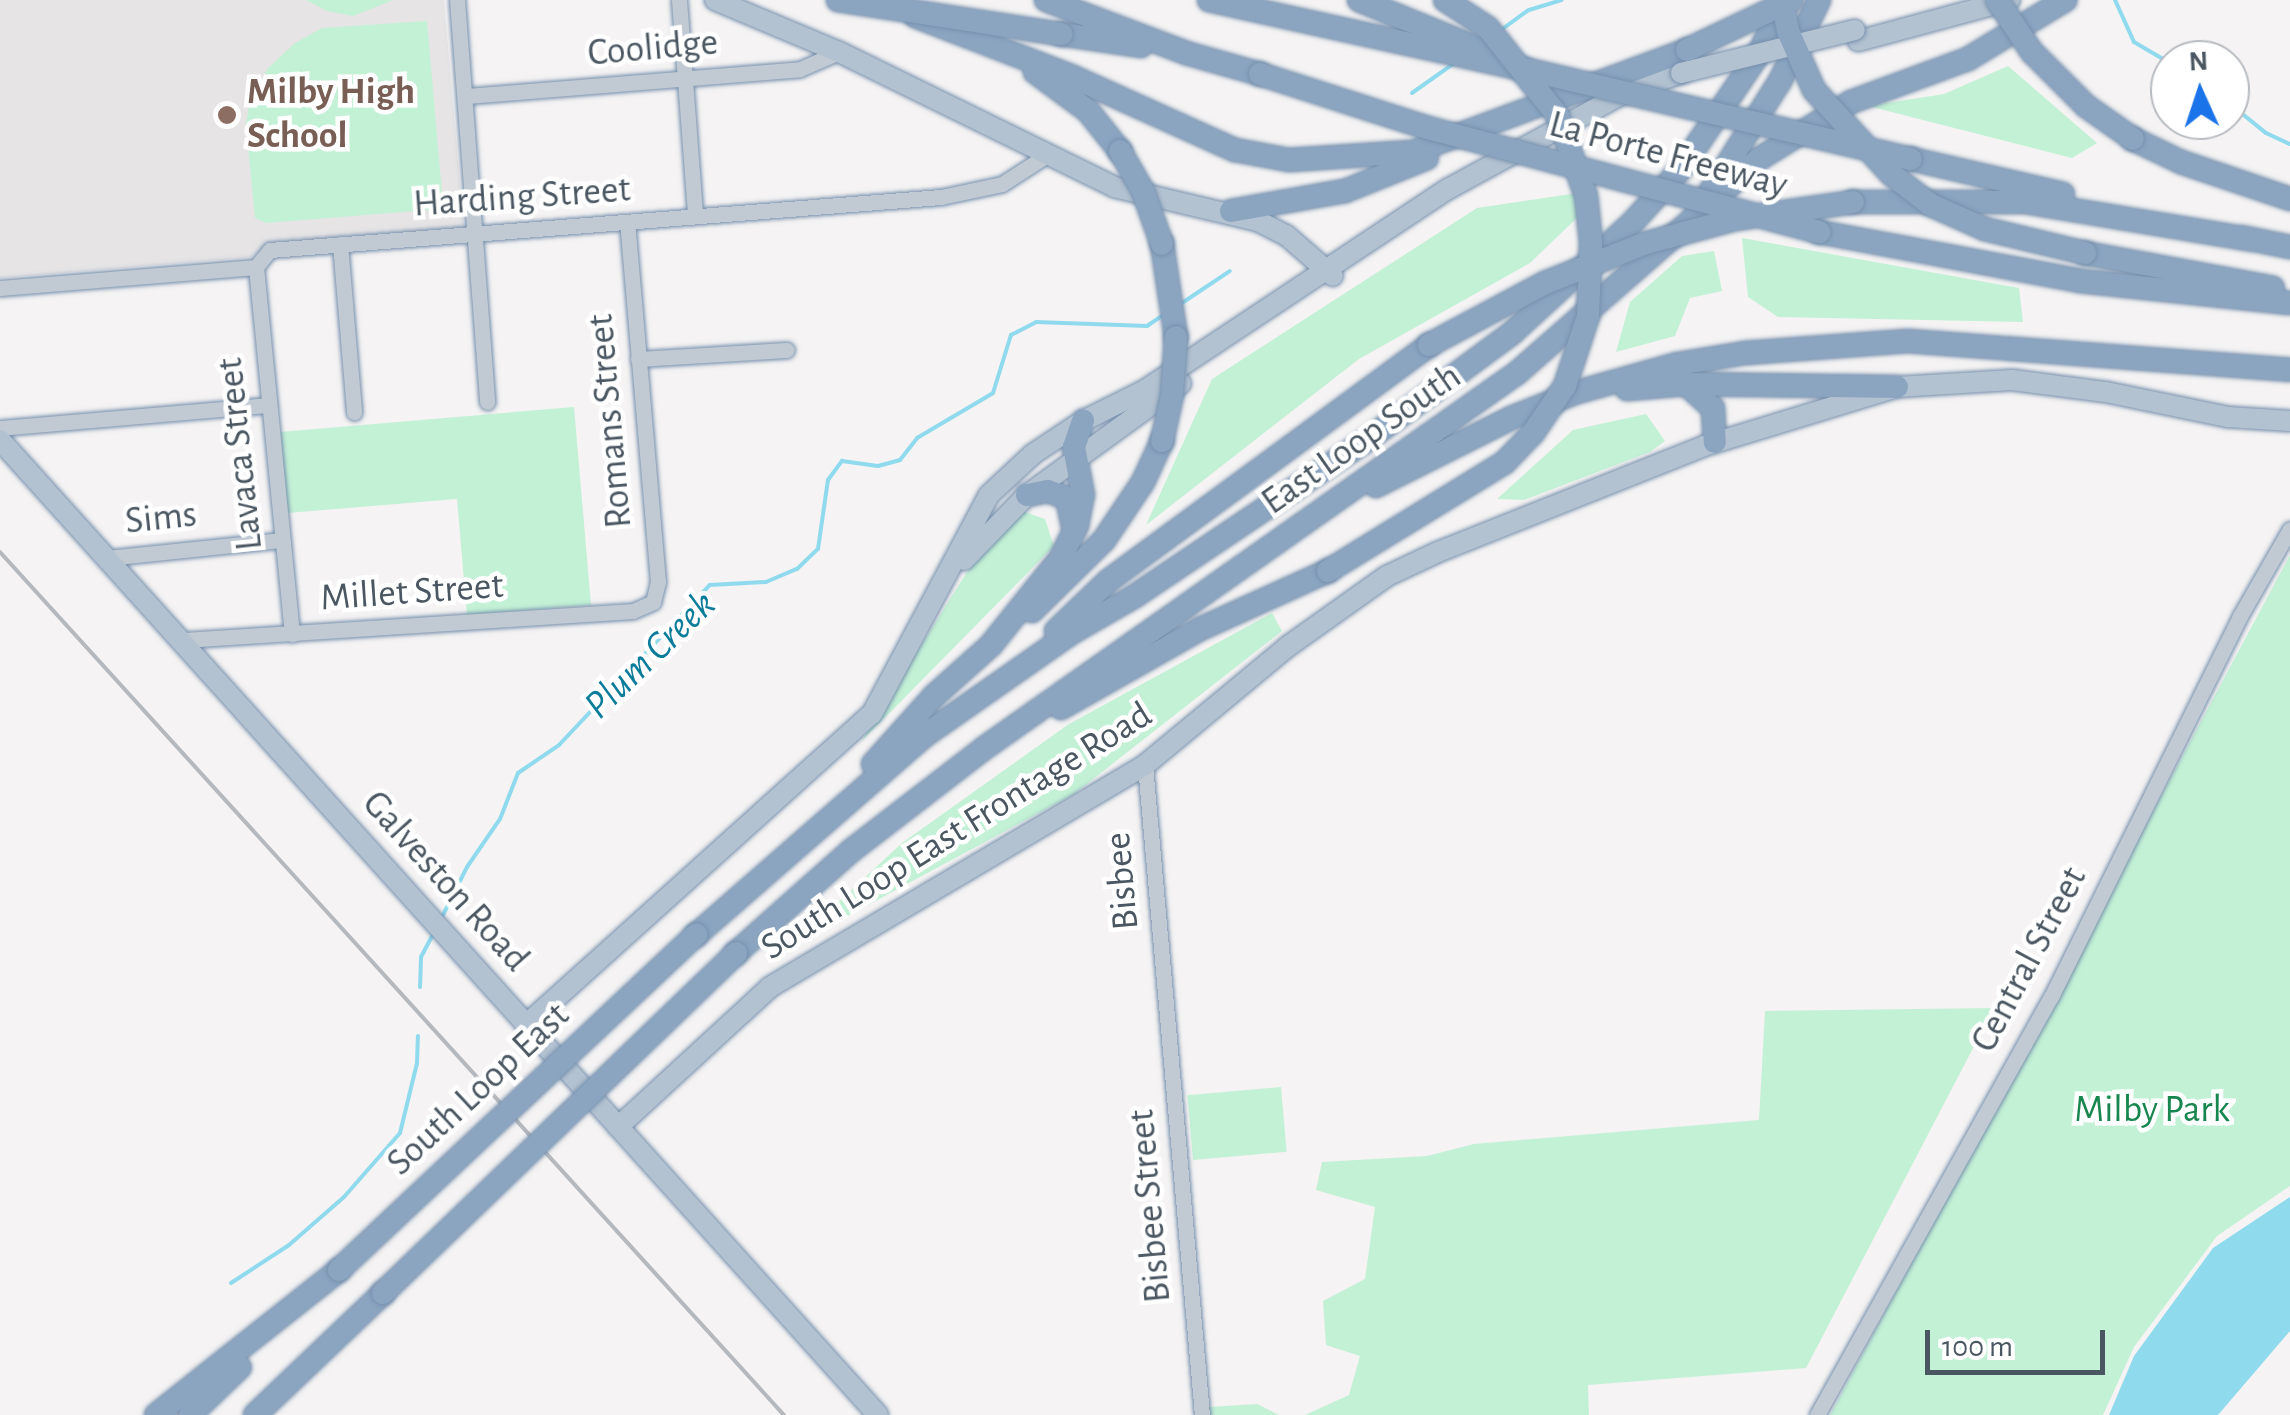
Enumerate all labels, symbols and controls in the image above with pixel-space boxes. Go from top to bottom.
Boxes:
street label: Coolidge [586,21,720,77]
north arrow [2150,40,2250,140]
text: N [2188,48,2209,77]
place label: Milby High School [247,70,415,160]
street label: La Porte Freeway [1544,102,1792,210]
marker: Milby High School [216,104,238,126]
street label: Harding Street [412,168,632,228]
street label: Romans Street [579,312,643,530]
street label: Lavaca Street [208,355,274,553]
street label: East Loop South [1254,355,1470,525]
street label: Sims [123,493,199,545]
street label: Millet Street [319,564,505,622]
water label: Plum Creek [574,581,726,729]
street label: South Loop East Frontage Road [753,693,1161,971]
street label: Galveston Road [352,782,538,982]
street label: Bisbee [1096,830,1150,932]
street label: Central Street [1962,860,2098,1060]
street label: South Loop East [378,994,580,1186]
park label: Milby Park [2074,1088,2230,1134]
street label: Bisbee Street [1120,1107,1182,1305]
scale bar [1930,1310,2110,1372]
text: 100 m [1942,1332,2013,1362]

